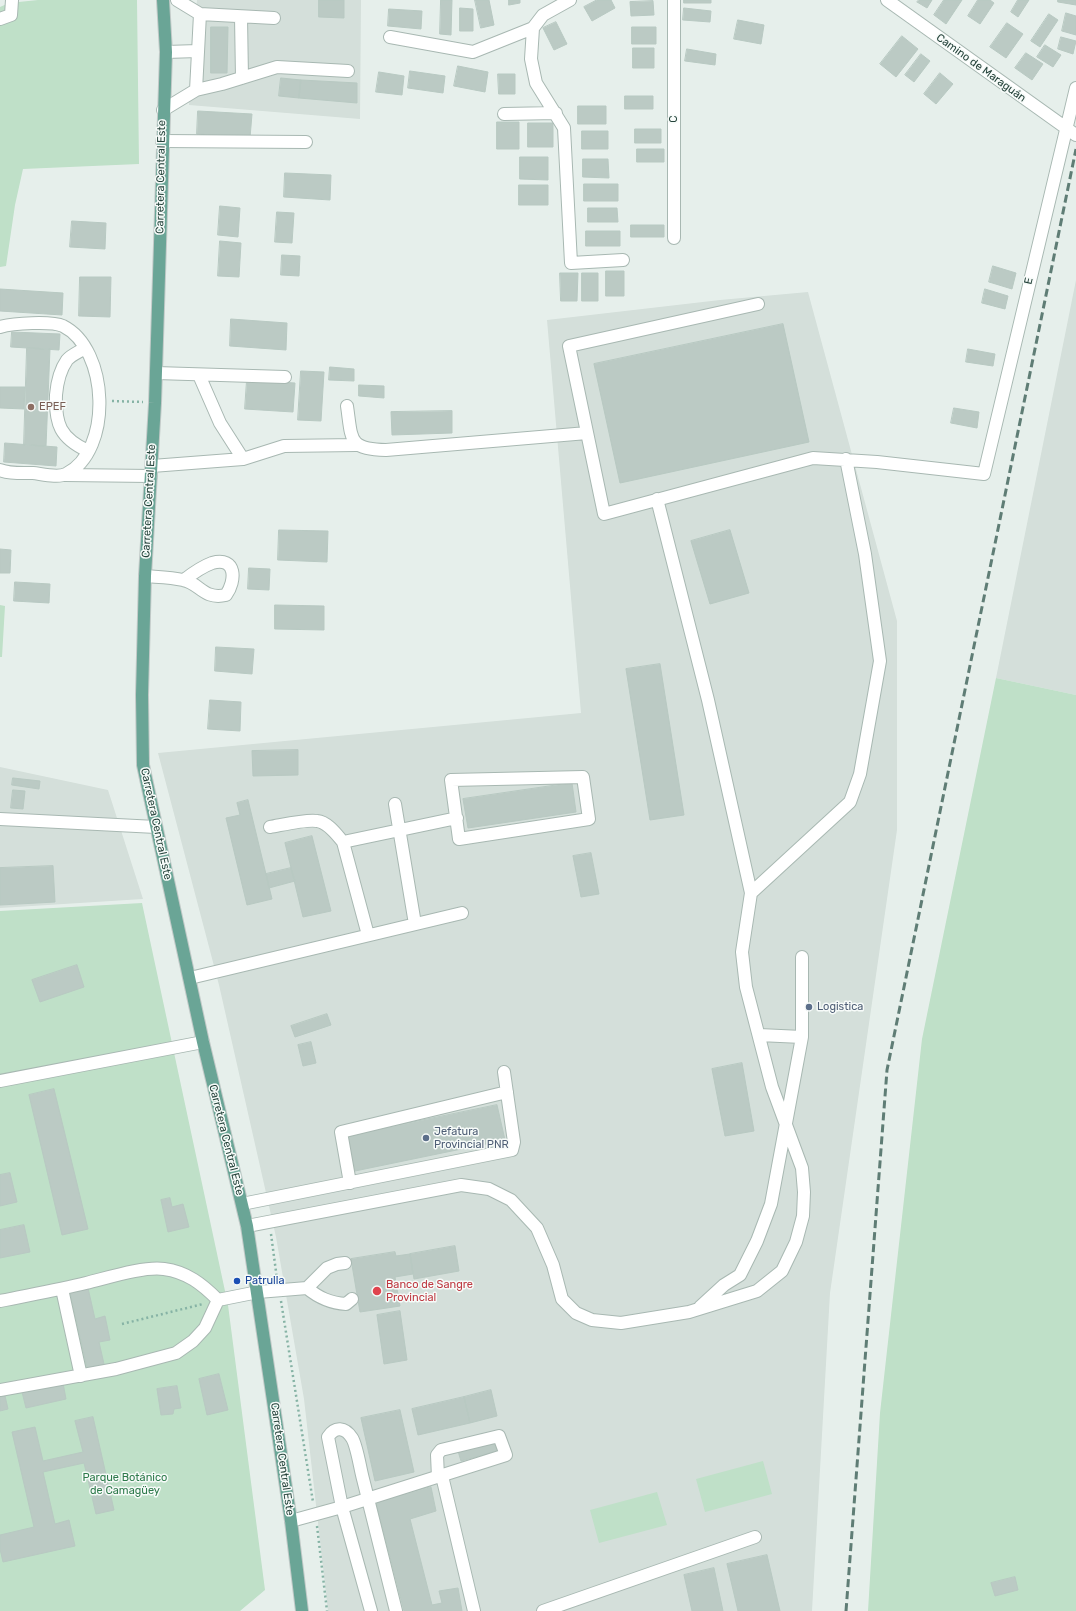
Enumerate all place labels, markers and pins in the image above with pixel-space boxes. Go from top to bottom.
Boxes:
place label: EPEF [39,400,66,414]
marker: EPEF [26,402,36,412]
place label: Logistica [817,1000,863,1014]
marker: Logistica [804,1002,814,1012]
place label: Jefatura Provincial PNR [434,1125,509,1151]
marker: Jefatura Provincial PNR [421,1133,431,1143]
place label: Patrulla [245,1274,284,1288]
marker: Patrulla [232,1276,242,1286]
place label: Banco de Sangre Provincial [386,1278,473,1304]
marker: Banco de Sangre Provincial [371,1285,383,1297]

